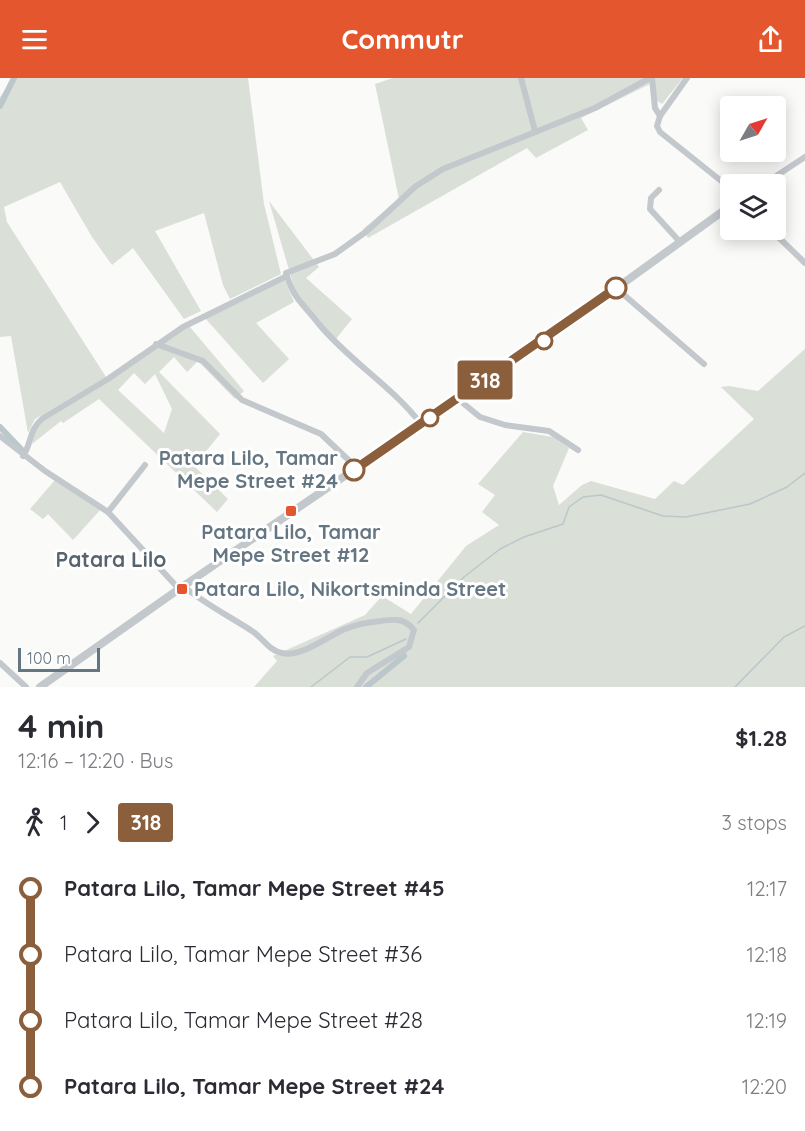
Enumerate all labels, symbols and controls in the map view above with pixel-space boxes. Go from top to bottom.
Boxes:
text: Commutr [341,22,464,56]
icon: menu [18,23,51,56]
icon: share [754,23,787,56]
north arrow [720,96,786,162]
map controls [720,96,786,240]
button: layers [720,174,786,240]
unlabelled marker [605,277,627,299]
unlabelled marker [535,332,553,350]
line badge: 318 [450,360,520,400]
text: 318 [470,367,500,393]
unlabelled marker [421,409,439,427]
place label: Patara Lilo, Tamar Mepe Street #24 [159,445,338,493]
marker: Patara Lilo, Tamar Mepe Street #24 [343,459,365,481]
marker: Patara Lilo, Tamar Mepe Street #12 [284,504,298,518]
place label: Patara Lilo, Tamar Mepe Street #12 [201,519,381,567]
district label: Patara Lilo [56,546,166,572]
place label: Patara Lilo, Nikortsminda Street [194,576,506,601]
marker: Patara Lilo, Nikortsminda Street [175,582,189,596]
scale bar [18,645,100,672]
text: 100 m [27,648,71,668]
text: 4 min [18,705,105,746]
text: $1.28 [735,724,787,752]
text: 12:16 – 12:20 · Bus [18,748,173,773]
icon: walk [18,806,51,839]
icon: forward [76,806,109,839]
text: 318 [130,809,161,835]
text: 1 [60,810,67,835]
text: 3 stops [721,810,787,835]
text: Patara Lilo, Tamar Mepe Street #45 [64,874,445,902]
text: 12:17 [747,876,787,901]
text: Patara Lilo, Tamar Mepe Street #36 [64,940,422,968]
text: 12:18 [747,942,787,967]
text: Patara Lilo, Tamar Mepe Street #28 [64,1006,423,1034]
text: 12:19 [746,1008,787,1033]
text: Patara Lilo, Tamar Mepe Street #24 [64,1072,444,1100]
text: 12:20 [742,1074,787,1099]

